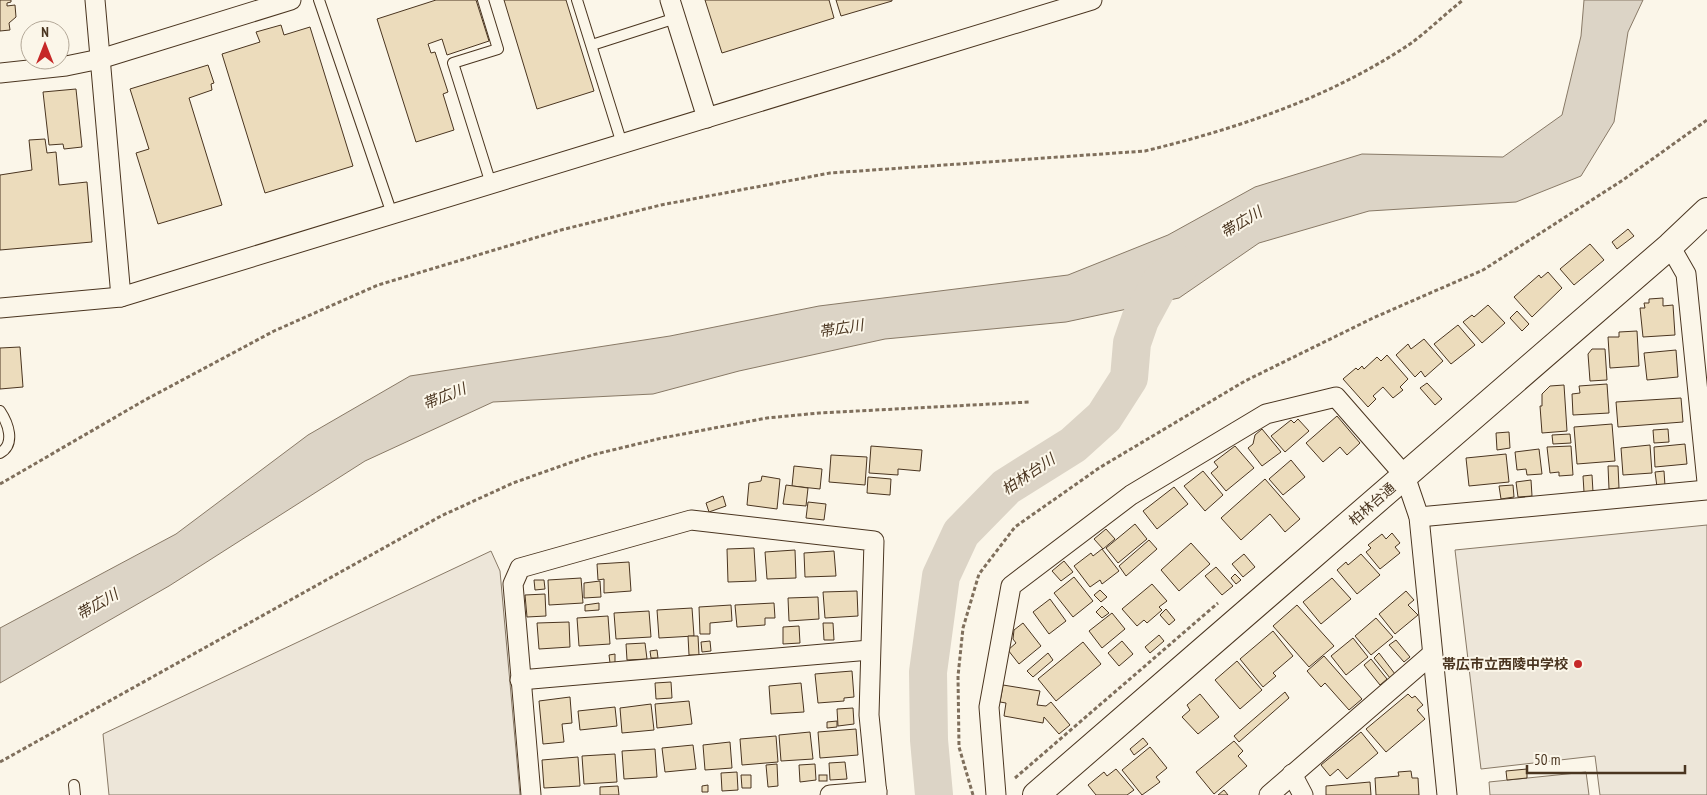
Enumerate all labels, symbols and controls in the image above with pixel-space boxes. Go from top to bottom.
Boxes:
north arrow [20,20,70,70]
text: N [41,23,49,41]
water label: 帯広川 [1217,201,1267,242]
water label: 帯広川 [817,315,867,341]
water label: 帯広川 [420,378,470,413]
water label: 柏林台川 [998,448,1060,499]
street label: 柏林台通 [1345,479,1399,529]
water label: 帯広川 [73,584,123,623]
place label: 帯広市立西陵中学校 [1442,655,1568,673]
marker: 帯広市立西陵中学校 [1572,658,1584,670]
scale bar [1527,742,1684,774]
text: 50 m [1534,750,1560,769]

